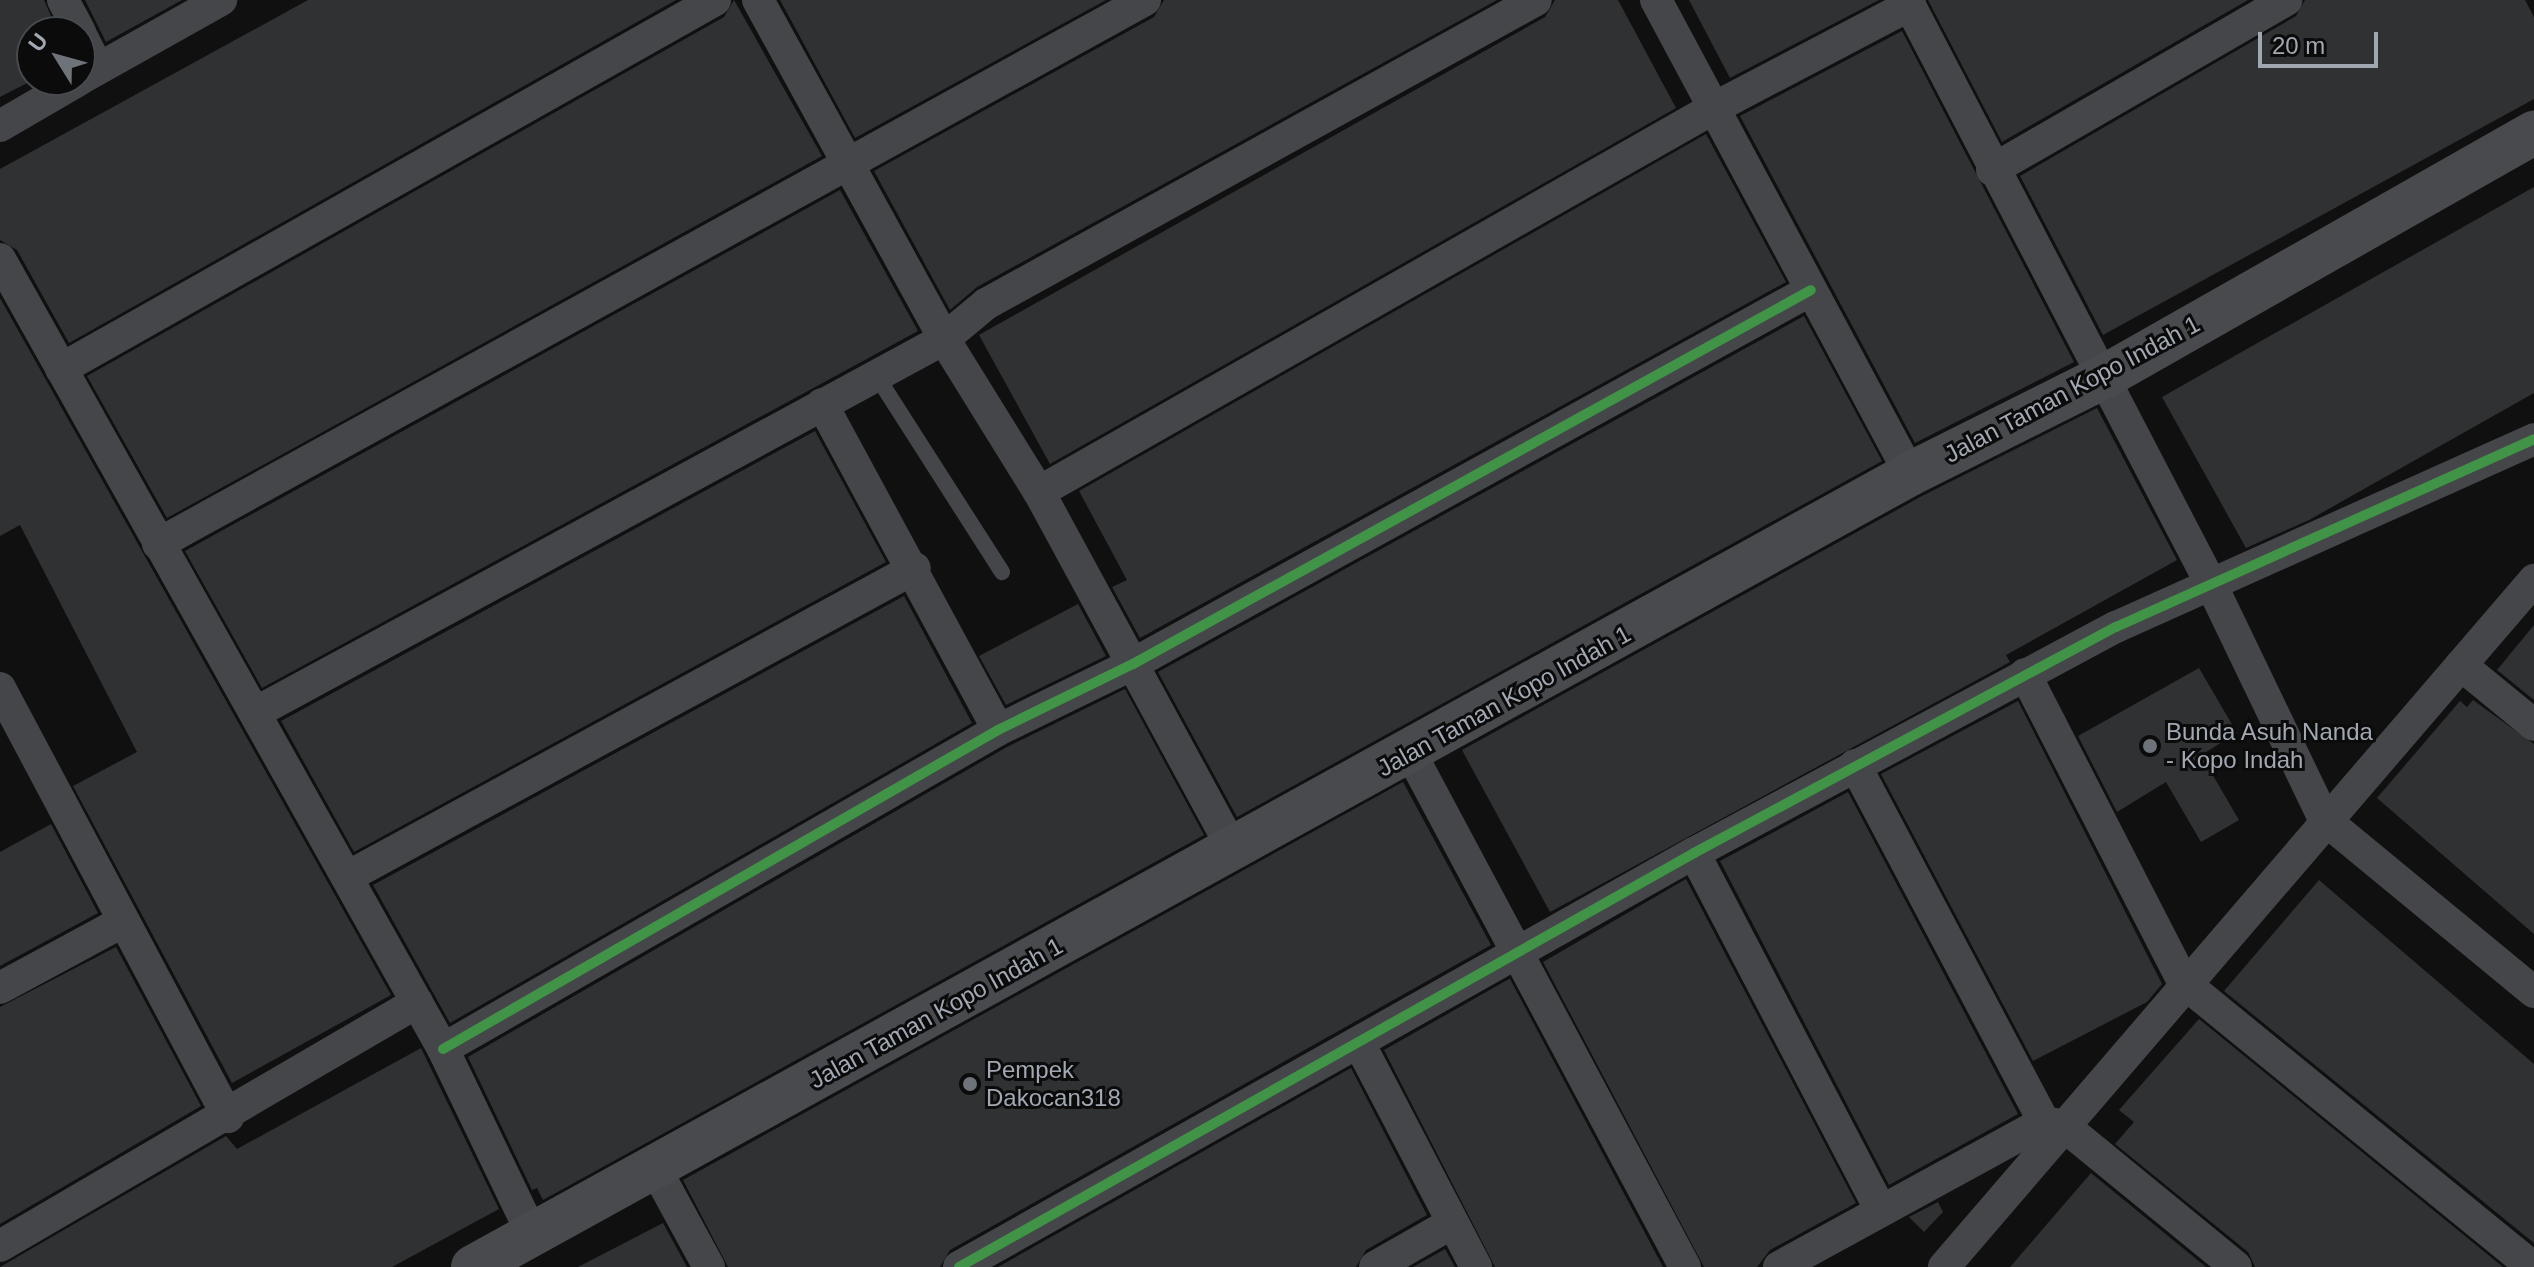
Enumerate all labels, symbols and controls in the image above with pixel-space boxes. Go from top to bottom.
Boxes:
north arrow [16,16,96,96]
scale bar [2262,16,2382,66]
text: U [23,29,53,56]
text: 20 m [2272,32,2325,59]
street label: Jalan Taman Kopo Indah 1 [1939,309,2205,469]
street label: Jalan Taman Kopo Indah 1 [1372,619,1636,783]
place label: Bunda Asuh Nanda - Kopo Indah [2166,718,2374,774]
marker: Bunda Asuh Nanda - Kopo Indah [2141,737,2159,755]
street label: Jalan Taman Kopo Indah 1 [804,931,1068,1095]
place label: Pempek Dakocan318 [986,1056,1121,1112]
marker: Pempek Dakocan318 [961,1075,979,1093]

